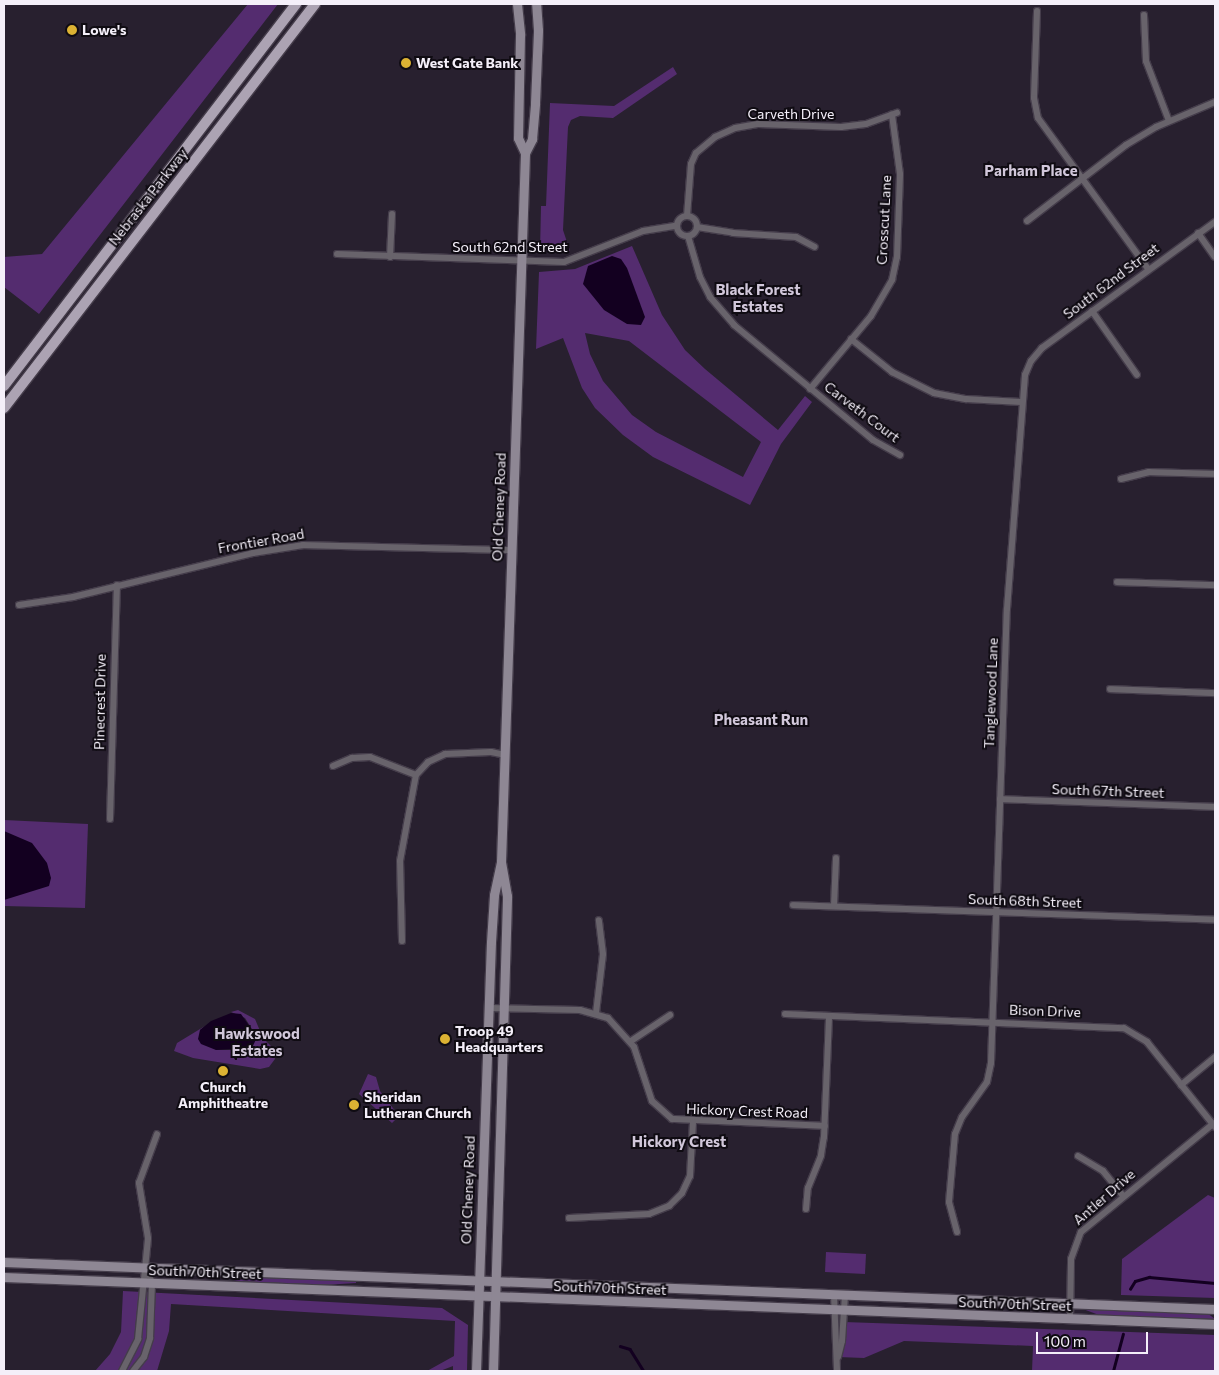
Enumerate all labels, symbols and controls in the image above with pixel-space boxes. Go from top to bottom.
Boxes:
place label: Lowe's [82,22,127,38]
marker: Lowe's [66,24,78,36]
place label: West Gate Bank [416,55,518,71]
marker: West Gate Bank [400,57,412,69]
street label: Carveth Drive [748,106,834,122]
street label: Nebraska Parkway [105,145,191,249]
district label: Parham Place [984,162,1078,180]
street label: Crosscut Lane [873,175,895,265]
street label: South 62nd Street [452,239,568,255]
street label: South 62nd Street [1060,240,1162,322]
district label: Black Forest Estates [715,280,801,315]
street label: Carveth Court [821,378,903,446]
street label: Old Cheney Road [489,452,509,562]
street label: Frontier Road [217,525,305,557]
street label: Tanglewood Lane [981,637,1001,749]
street label: Pinecrest Drive [91,654,109,750]
district label: Pheasant Run [714,711,808,729]
street label: South 67th Street [1051,781,1165,801]
street label: South 68th Street [968,891,1082,911]
street label: Bison Drive [1009,1001,1081,1021]
place label: Troop 49 Headquarters [455,1023,543,1056]
district label: Hawkswood Estates [214,1024,300,1059]
marker: Troop 49 Headquarters [439,1033,451,1045]
marker: Church Amphitheatre [217,1065,229,1077]
place label: Church Amphitheatre [178,1079,268,1112]
place label: Sheridan Lutheran Church [364,1089,471,1122]
marker: Sheridan Lutheran Church [348,1099,360,1111]
street label: Hickory Crest Road [686,1100,808,1122]
district label: Hickory Crest [632,1133,726,1151]
street label: Old Cheney Road [458,1135,478,1245]
street label: Antler Drive [1070,1166,1138,1228]
street label: South 70th Street [148,1262,262,1282]
street label: South 70th Street [553,1278,667,1298]
street label: South 70th Street [958,1294,1072,1314]
scale bar [1039,1322,1152,1354]
text: 100 m [1044,1332,1086,1350]

